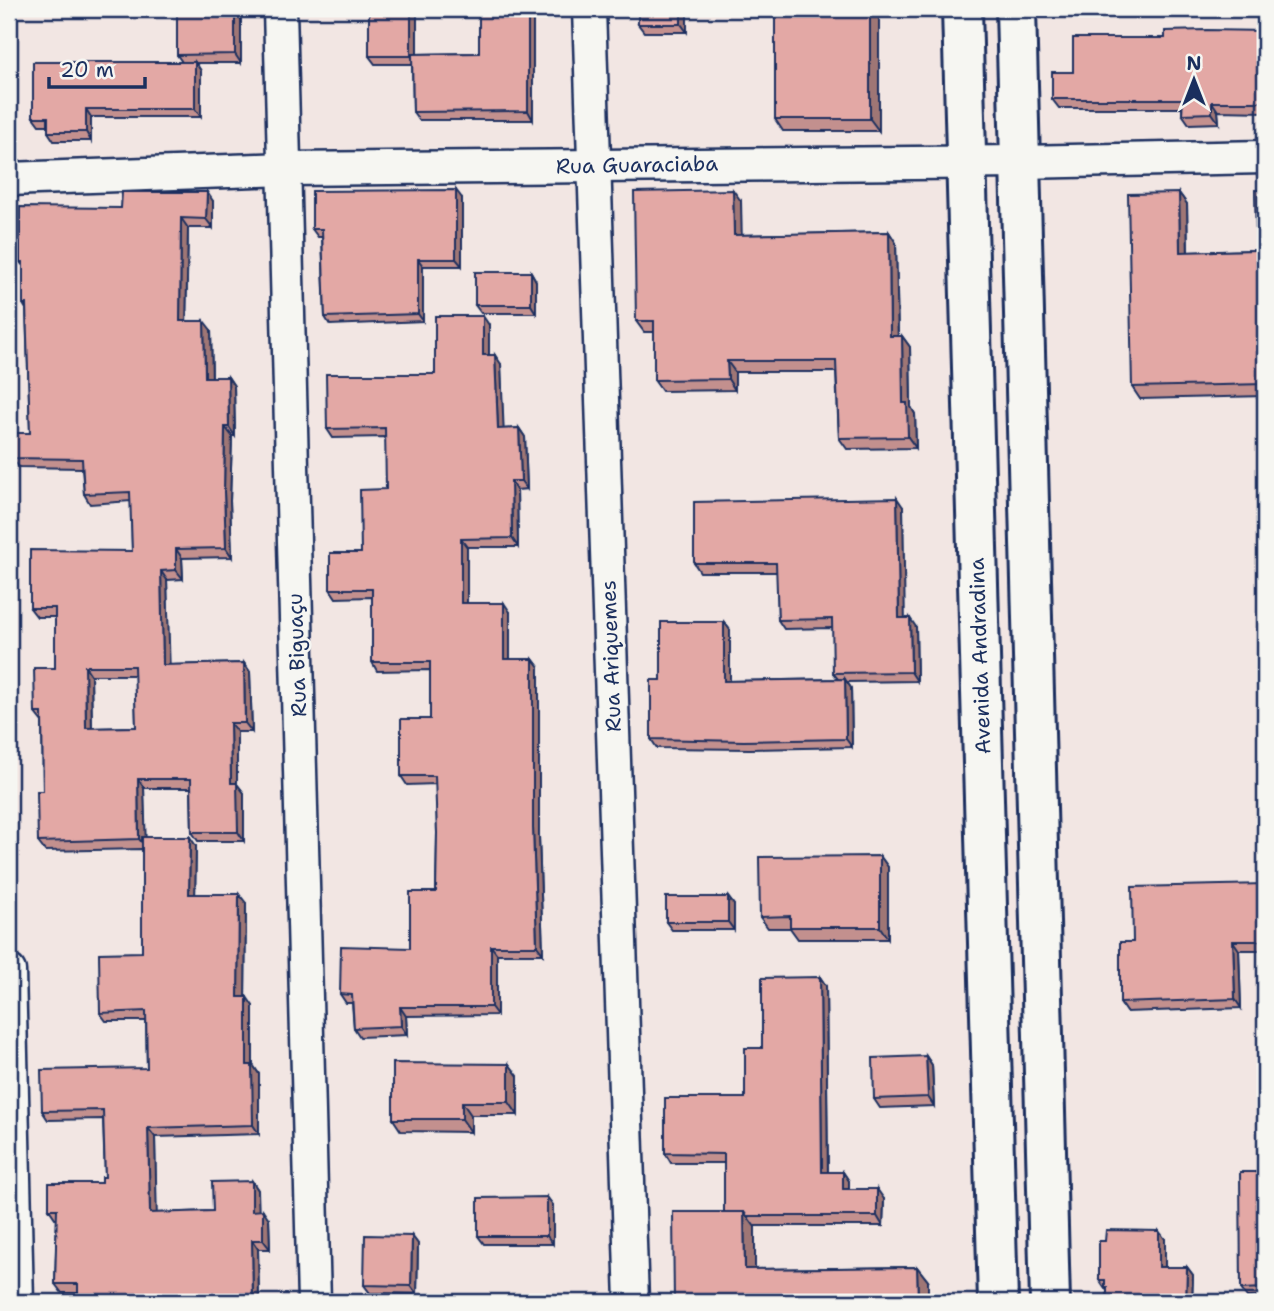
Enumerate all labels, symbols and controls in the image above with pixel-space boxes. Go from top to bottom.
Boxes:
scale bar [49,46,145,90]
north arrow [1158,46,1228,116]
text: N [1186,51,1202,76]
text: 20 m [60,56,114,84]
street label: Rua Guaraciaba [556,150,718,180]
street label: Avenida Andradina [963,557,997,755]
street label: Rua Ariquemes [594,580,628,732]
street label: Rua Biguaçu [281,593,313,717]

